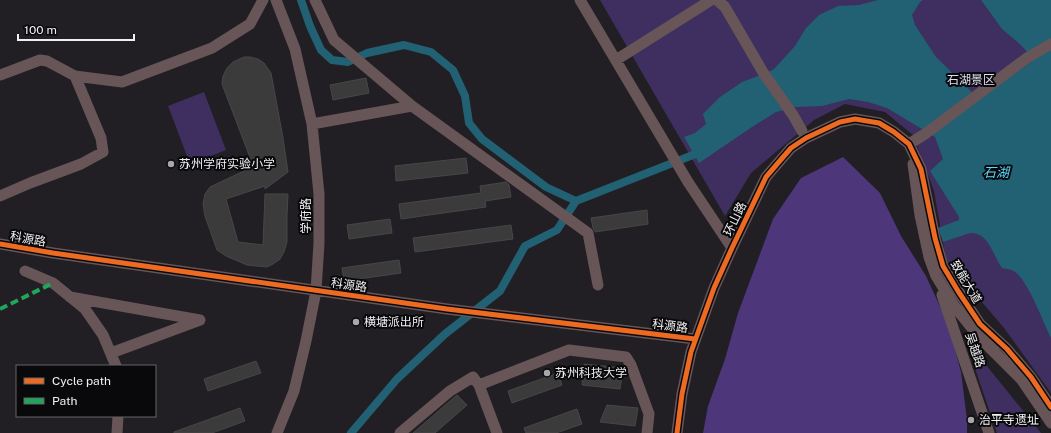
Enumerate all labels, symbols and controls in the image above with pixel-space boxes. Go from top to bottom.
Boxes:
scale bar [18,16,134,42]
text: 100 m [24,23,57,37]
park label: 石湖景区 [947,73,995,87]
place label: 苏州学府实验小学 [179,157,275,171]
marker: 苏州学府实验小学 [166,159,176,169]
water label: 石湖 [983,165,1011,180]
street label: 学府路 [299,198,313,234]
street label: 环山路 [721,200,749,238]
street label: 科源路 [9,229,47,249]
street label: 致能大道 [948,258,984,306]
street label: 科源路 [330,276,368,294]
place label: 横塘派出所 [364,315,424,329]
marker: 横塘派出所 [351,317,361,327]
street label: 科源路 [651,317,689,335]
street label: 吴越路 [963,331,987,369]
legend [16,365,156,417]
place label: 苏州科技大学 [555,366,627,380]
marker: 苏州科技大学 [542,368,552,378]
text: Cycle path [52,374,111,388]
text: Path [52,394,78,408]
place label: 治平寺遗址 [979,413,1039,427]
marker: 治平寺遗址 [966,415,976,425]

